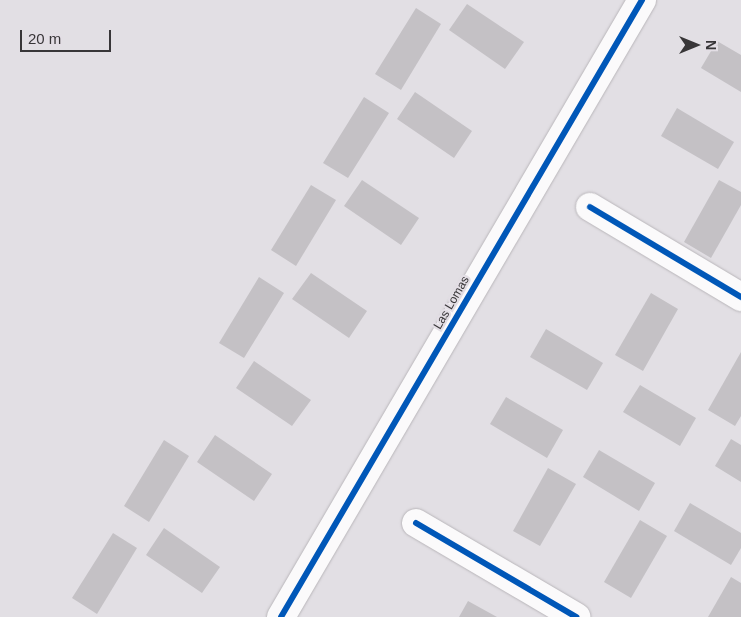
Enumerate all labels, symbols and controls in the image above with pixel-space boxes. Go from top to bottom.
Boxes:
scale bar [22,20,114,52]
north arrow [671,20,721,70]
text: 20 m [28,30,61,47]
text: N [703,40,719,50]
street label: Las Lomas [431,274,473,332]

